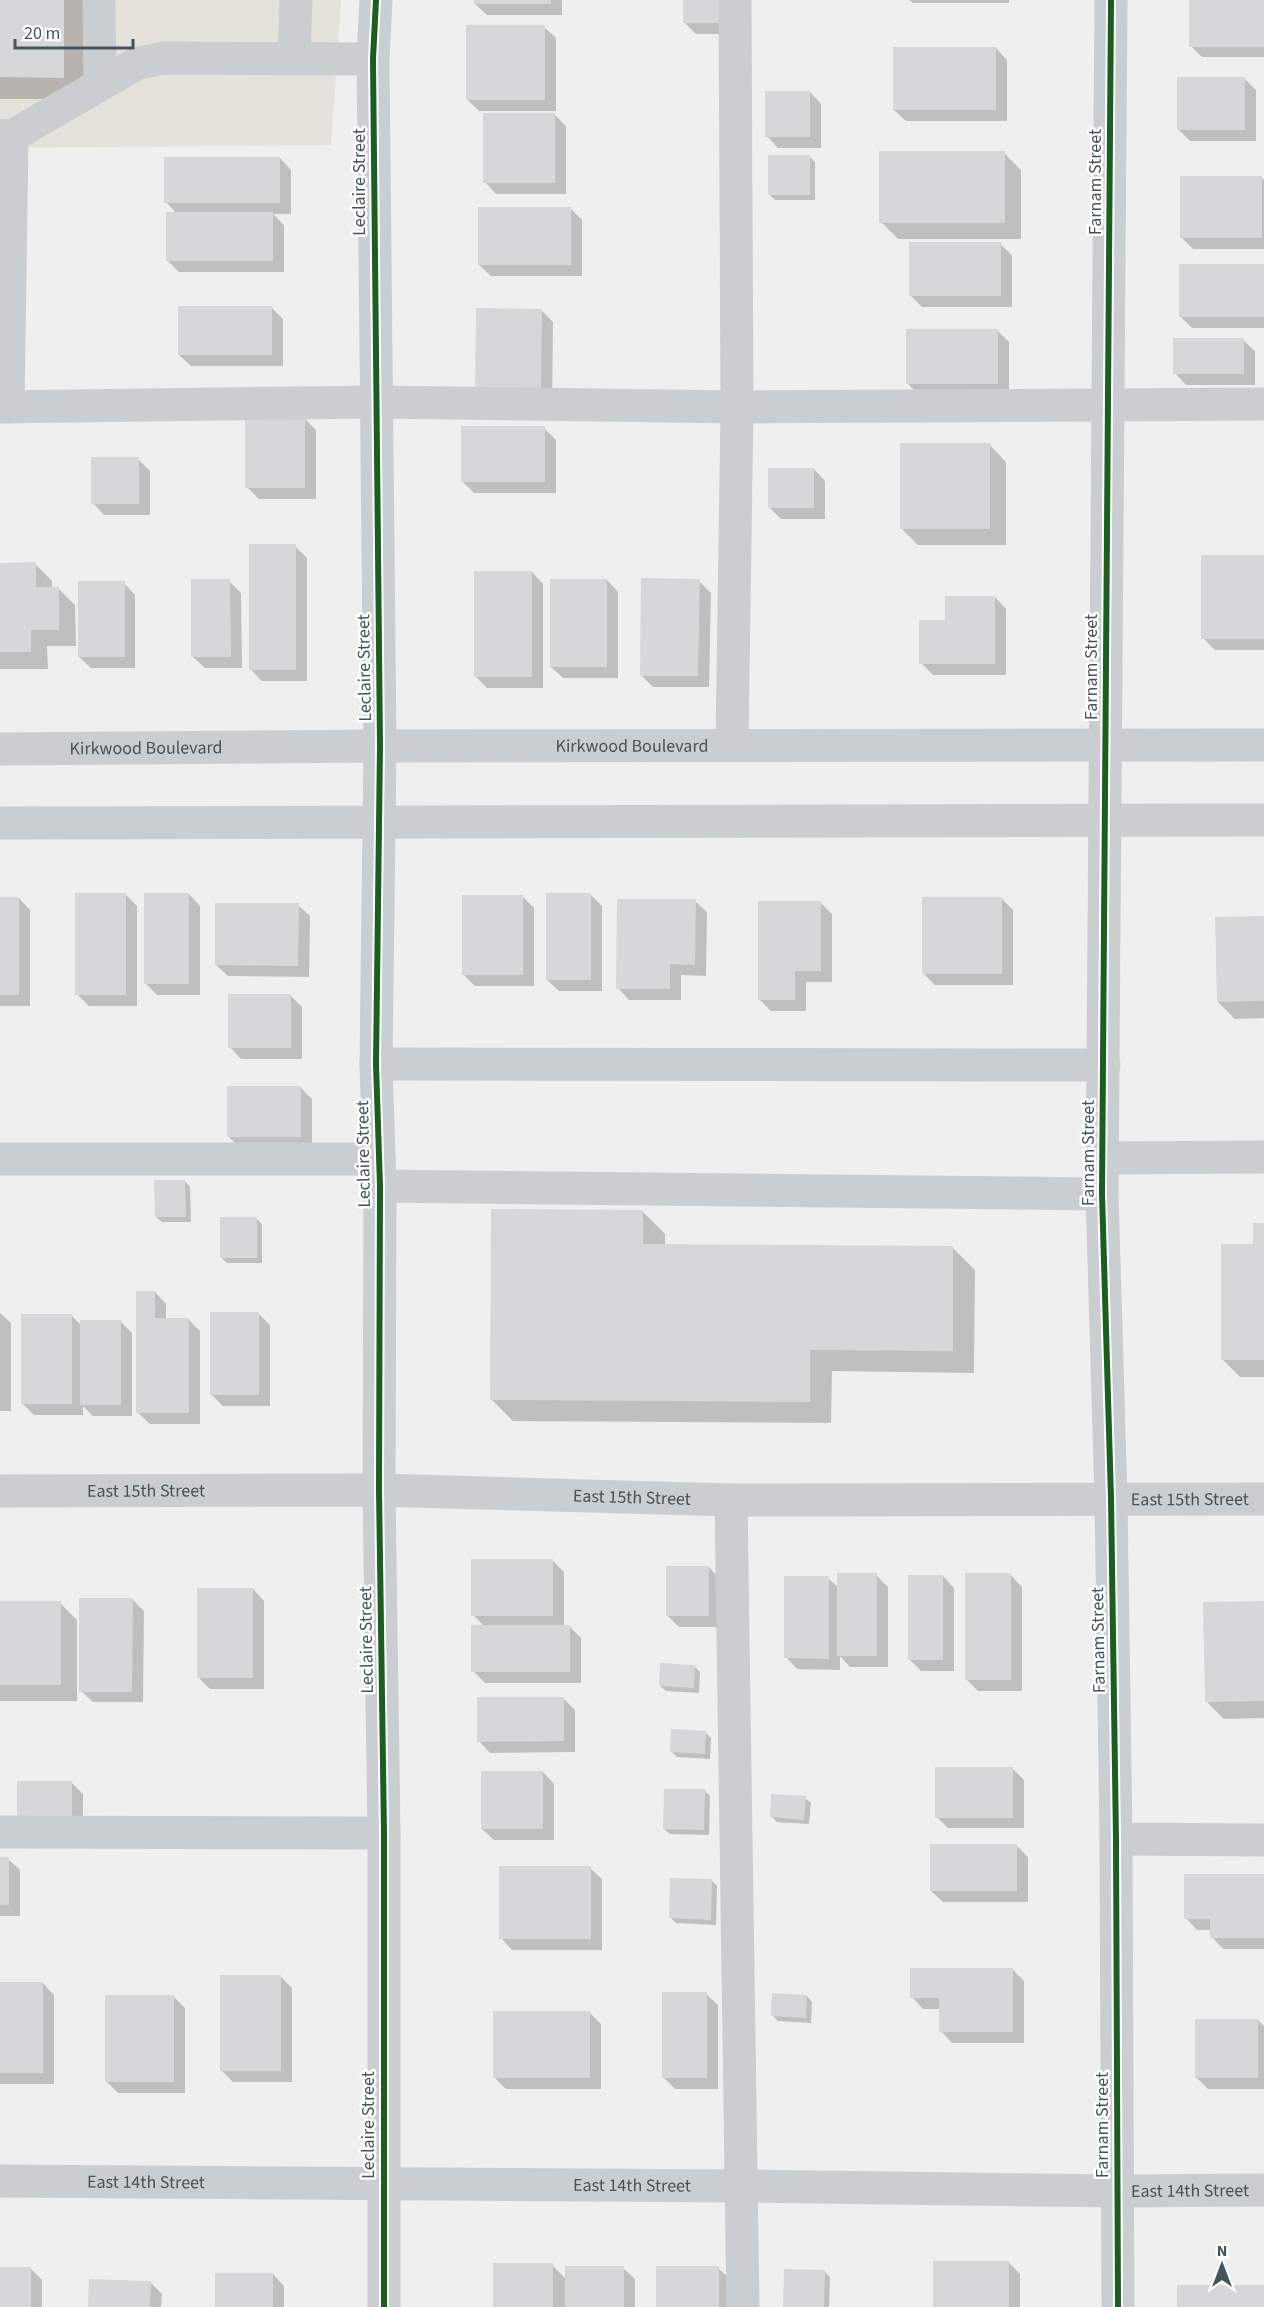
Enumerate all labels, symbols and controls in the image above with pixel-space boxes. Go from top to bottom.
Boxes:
scale bar [15,12,134,50]
text: 20 m [24,21,60,46]
street label: Leclaire Street [347,128,372,236]
street label: Farnam Street [1083,129,1108,235]
street label: Leclaire Street [351,614,378,722]
street label: Farnam Street [1079,614,1104,720]
street label: Kirkwood Boulevard [555,734,709,759]
street label: Kirkwood Boulevard [69,735,223,761]
street label: Leclaire Street [350,1100,377,1208]
street label: Farnam Street [1076,1100,1101,1206]
street label: East 15th Street [87,1478,205,1504]
street label: East 15th Street [573,1484,691,1512]
street label: East 15th Street [1131,1487,1249,1512]
street label: Leclaire Street [353,1586,380,1694]
street label: Farnam Street [1085,1587,1112,1693]
street label: Leclaire Street [356,2071,381,2179]
street label: Farnam Street [1090,2072,1115,2178]
street label: East 14th Street [87,2170,205,2195]
street label: East 14th Street [573,2173,691,2199]
street label: East 14th Street [1131,2178,1249,2204]
north arrow [1192,2235,1252,2295]
text: N [1217,2240,1227,2262]

